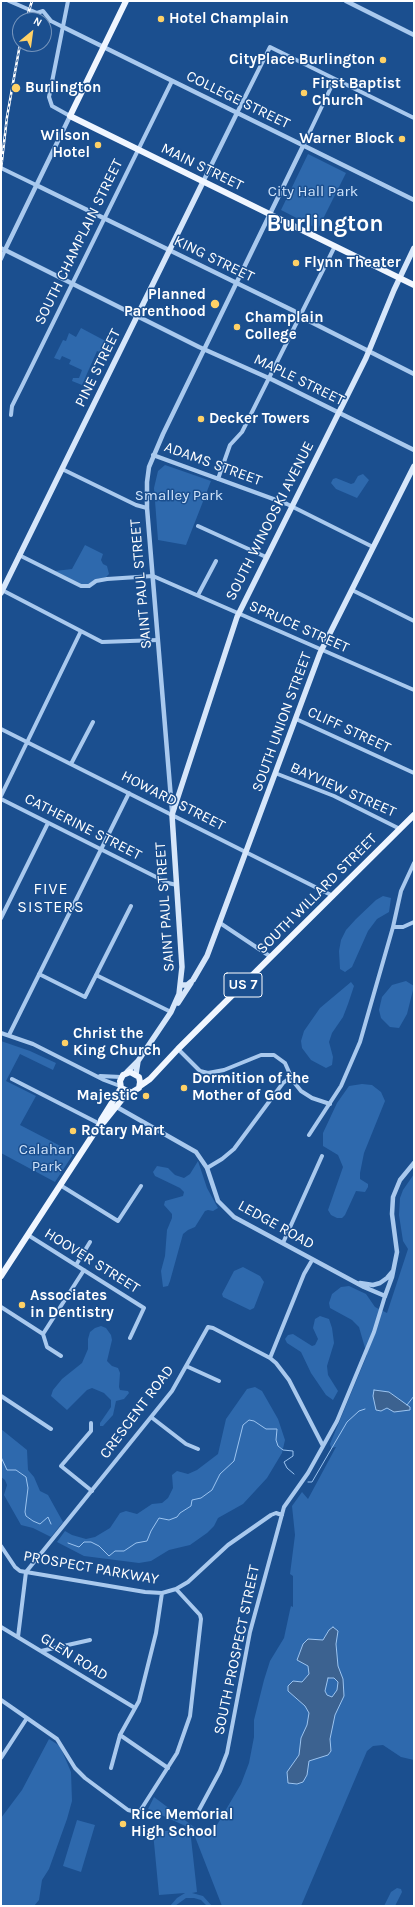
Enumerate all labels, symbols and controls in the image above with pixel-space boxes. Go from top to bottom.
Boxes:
place label: Hotel Champlain [169,10,289,28]
north arrow [12,12,52,52]
text: N [31,14,44,30]
marker: Hotel Champlain [156,14,166,24]
place label: CityPlace Burlington [229,51,375,69]
marker: CityPlace Burlington [378,55,388,65]
street label: COLLEGE STREET [183,67,293,133]
place label: First Baptist Church [312,75,401,110]
place label: Burlington [25,79,101,97]
marker: Burlington [10,82,22,94]
marker: First Baptist Church [299,88,309,98]
place label: Wilson Hotel [41,127,90,162]
place label: Warner Block [299,130,394,148]
marker: Warner Block [397,134,407,144]
street label: MAIN STREET [158,139,246,195]
marker: Wilson Hotel [93,140,103,150]
street label: SOUTH CHAMPLAIN STREET [31,156,127,328]
park label: City Hall Park [268,183,358,201]
district label: Burlington [266,210,384,238]
street label: KING STREET [171,232,257,286]
place label: Flynn Theater [304,254,401,272]
marker: Flynn Theater [291,258,301,268]
place label: Planned Parenthood [124,286,206,321]
marker: Planned Parenthood [209,298,221,310]
place label: Champlain College [245,309,324,344]
marker: Champlain College [232,322,242,332]
street label: PINE STREET [71,326,125,410]
street label: MAPLE STREET [251,350,347,410]
place label: Decker Towers [209,410,310,428]
marker: Decker Towers [196,414,206,424]
street label: ADAMS STREET [162,438,264,490]
street label: SOUTH WINOOSKI AVENUE [222,438,318,604]
park label: Smalley Park [135,487,223,505]
street label: SAINT PAUL STREET [126,518,156,650]
street label: SPRUCE STREET [246,597,352,657]
street label: SOUTH UNION STREET [248,650,316,794]
street label: CLIFF STREET [304,703,394,757]
street label: BAYVIEW STREET [287,759,399,821]
street label: HOWARD STREET [118,767,228,835]
street label: CATHERINE STREET [21,790,145,864]
street label: SOUTH WILLARD STREET [253,830,381,958]
street label: SAINT PAUL STREET [151,842,179,972]
district label: FIVE SISTERS [17,879,85,917]
road number: US 7 [224,973,262,997]
place label: Christ the King Church [73,1025,161,1060]
marker: Christ the King Church [60,1038,70,1048]
place label: Dormition of the Mother of God [192,1070,309,1105]
marker: Dormition of the Mother of God [179,1083,189,1093]
place label: Majestic [76,1087,138,1105]
marker: Majestic [141,1091,151,1101]
place label: Rotary Mart [81,1122,165,1140]
marker: Rotary Mart [68,1126,78,1136]
park label: Calahan Park [19,1141,75,1176]
street label: LEDGE ROAD [235,1197,317,1253]
street label: HOOVER STREET [41,1224,143,1298]
place label: Associates in Dentistry [30,1287,114,1322]
marker: Associates in Dentistry [17,1300,27,1310]
street label: CRESCENT ROAD [96,1362,178,1462]
street label: PROSPECT PARKWAY [22,1547,160,1589]
street label: SOUTH PROSPECT STREET [210,1564,264,1736]
street label: GLEN ROAD [37,1629,111,1685]
place label: Rice Memorial High School [131,1806,233,1841]
marker: Rice Memorial High School [118,1819,128,1829]

